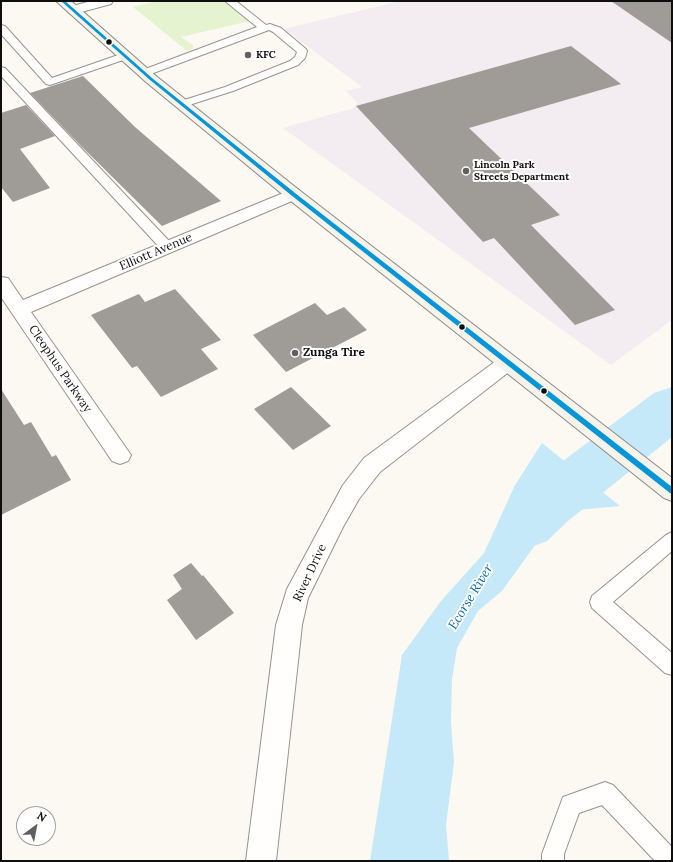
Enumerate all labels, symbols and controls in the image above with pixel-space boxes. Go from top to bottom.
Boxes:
unlabelled marker [104,37,114,47]
place label: KFC [256,49,276,61]
marker: KFC [243,50,253,60]
place label: Lincoln Park Streets Department [474,159,569,182]
marker: Lincoln Park Streets Department [461,166,471,176]
street label: Elliott Avenue [117,230,195,274]
unlabelled marker [457,322,467,332]
street label: Cleophus Parkway [25,323,95,415]
place label: Zunga Tire [303,346,365,360]
marker: Zunga Tire [290,348,300,358]
unlabelled marker [539,386,549,396]
street label: River Drive [290,542,330,604]
water label: Ecorse River [445,562,497,632]
north arrow [16,806,56,846]
text: N [35,808,49,825]

